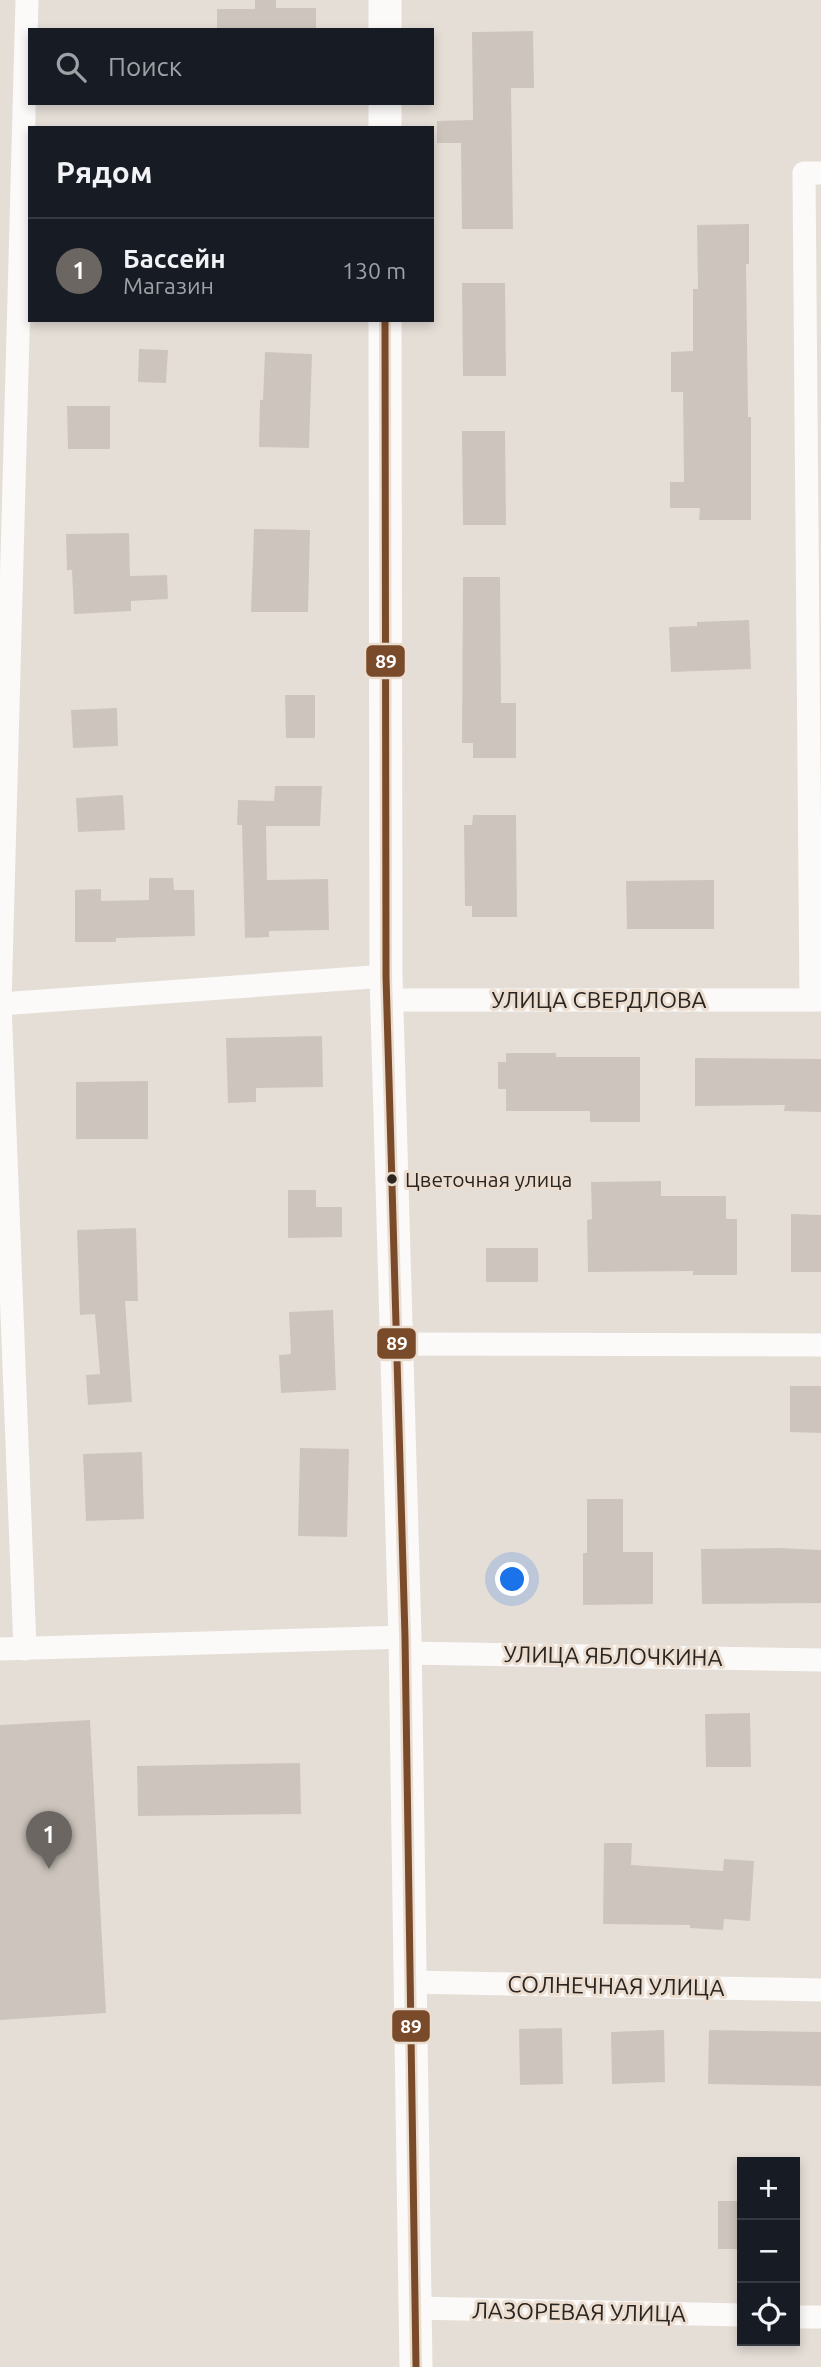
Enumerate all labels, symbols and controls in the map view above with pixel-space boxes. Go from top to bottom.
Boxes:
search box [28,28,434,105]
icon: search [52,48,90,86]
text: Поиск [108,52,182,81]
text: Рядом [56,155,152,189]
text: Бассейн [123,244,226,273]
text: 1 [73,258,85,283]
text: 130 m [342,258,406,283]
text: Магазин [123,273,214,298]
line badge: 89 [365,644,406,678]
text: 89 [375,650,397,672]
street label: УЛИЦА СВЕРДЛОВА [491,987,707,1012]
place label: Цветочная улица [405,1167,572,1191]
marker: Цветочная улица [385,1172,399,1186]
line badge: 89 [376,1327,417,1360]
text: 89 [386,1332,408,1354]
your location [495,1562,529,1596]
street label: УЛИЦА ЯБЛОЧКИНА [503,1641,723,1670]
pin: 1 [26,1811,72,1869]
street label: СОЛНЕЧНАЯ УЛИЦА [507,1971,725,2000]
line badge: 89 [391,2009,431,2043]
text: 89 [400,2015,422,2037]
map controls [737,2157,800,2346]
button: + [737,2157,800,2220]
button: − [737,2220,800,2283]
button: locate [737,2283,800,2346]
street label: ЛАЗОРЕВАЯ УЛИЦА [472,2297,686,2326]

